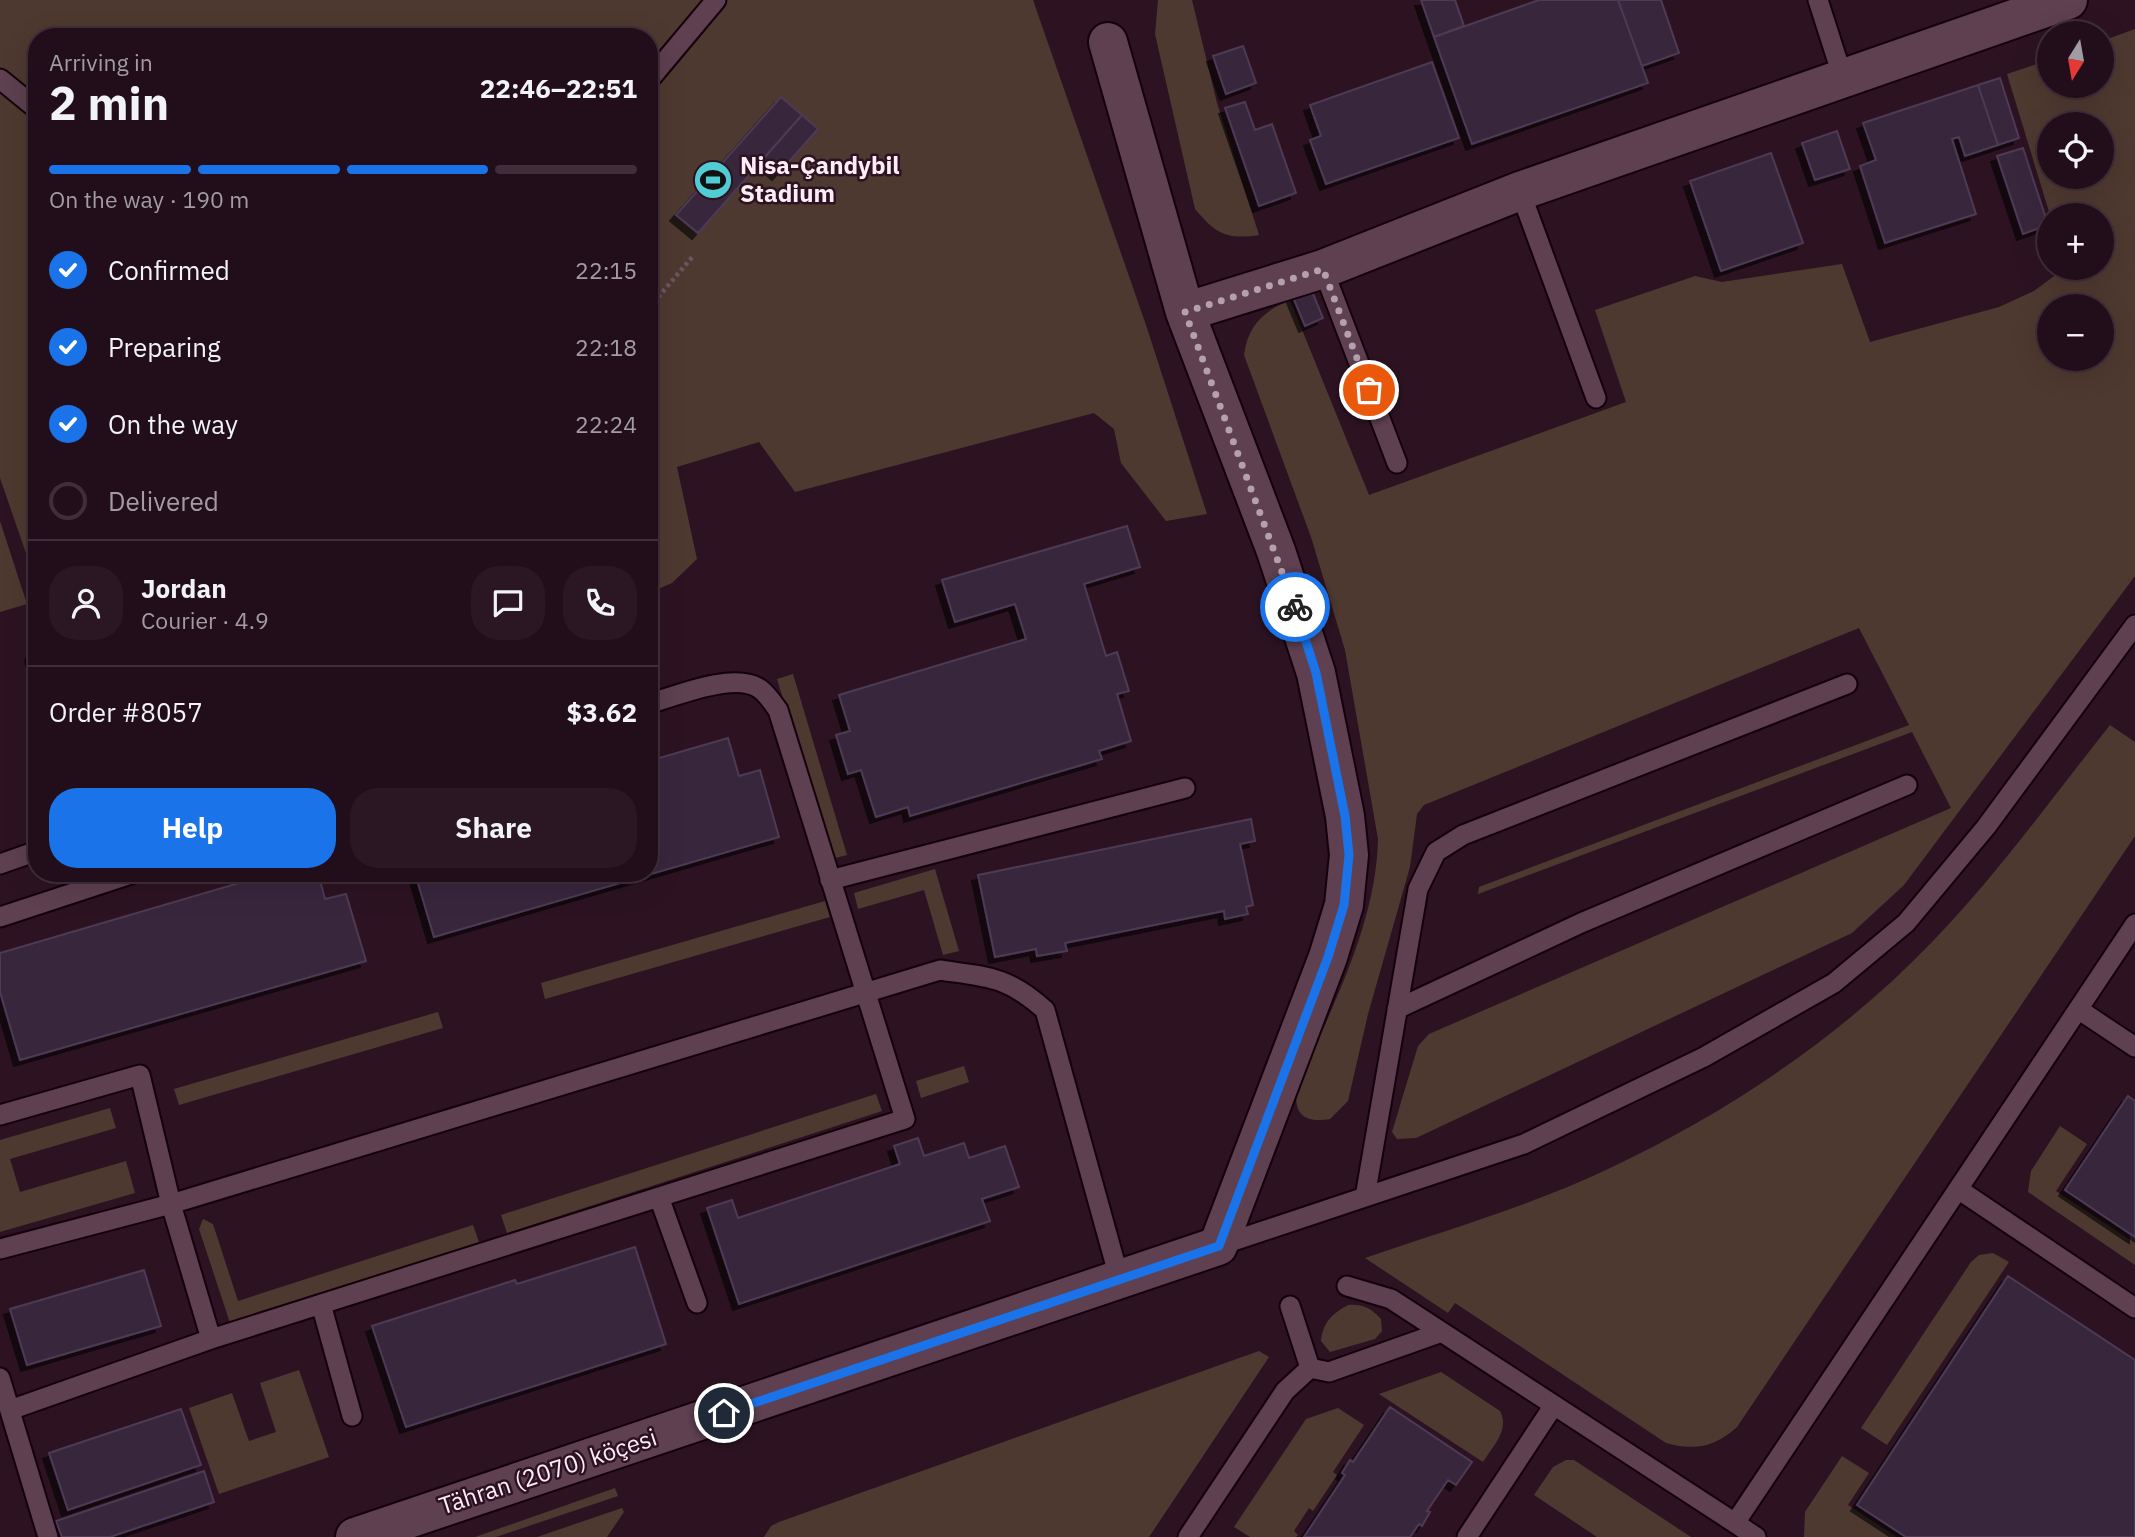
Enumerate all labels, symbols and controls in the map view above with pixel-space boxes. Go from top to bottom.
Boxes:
north arrow [2037,21,2114,98]
map controls [2037,21,2114,371]
text: Arriving in [49,47,153,77]
text: 22:46–22:51 [480,71,637,105]
text: 2 min [49,73,169,133]
button: locate [2037,112,2114,189]
place label: Nisa-Çandybil Stadium [740,149,900,209]
sports icon: Nisa-Çandybil Stadium [692,159,734,201]
text: On the way · 190 m [49,184,249,214]
button: + [2037,203,2114,280]
icon: check [49,251,87,289]
text: Confirmed [108,253,230,287]
text: 22:15 [575,255,637,285]
button: − [2037,294,2114,371]
icon: check [49,328,87,366]
text: Preparing [108,330,221,364]
text: 22:18 [575,332,637,362]
pin [1339,360,1399,420]
icon: bag [1350,371,1388,409]
icon: check [49,405,87,443]
text: On the way [108,407,238,441]
text: 22:24 [575,409,637,439]
text: Delivered [108,484,219,518]
button: person [49,566,123,640]
button: chat [471,566,545,640]
button: phone [563,566,637,640]
text: Jordan [141,571,227,605]
courier [1260,572,1330,642]
icon: bike [1276,588,1314,626]
text: Courier · 4.9 [141,605,269,635]
text: Order #8057 [49,695,203,729]
text: $3.62 [567,695,637,729]
button: Help [49,788,336,868]
button: Share [350,788,637,868]
pin [694,1383,754,1443]
icon: home [705,1394,743,1432]
street label: Tähran (2070) köçesi [435,1421,661,1521]

